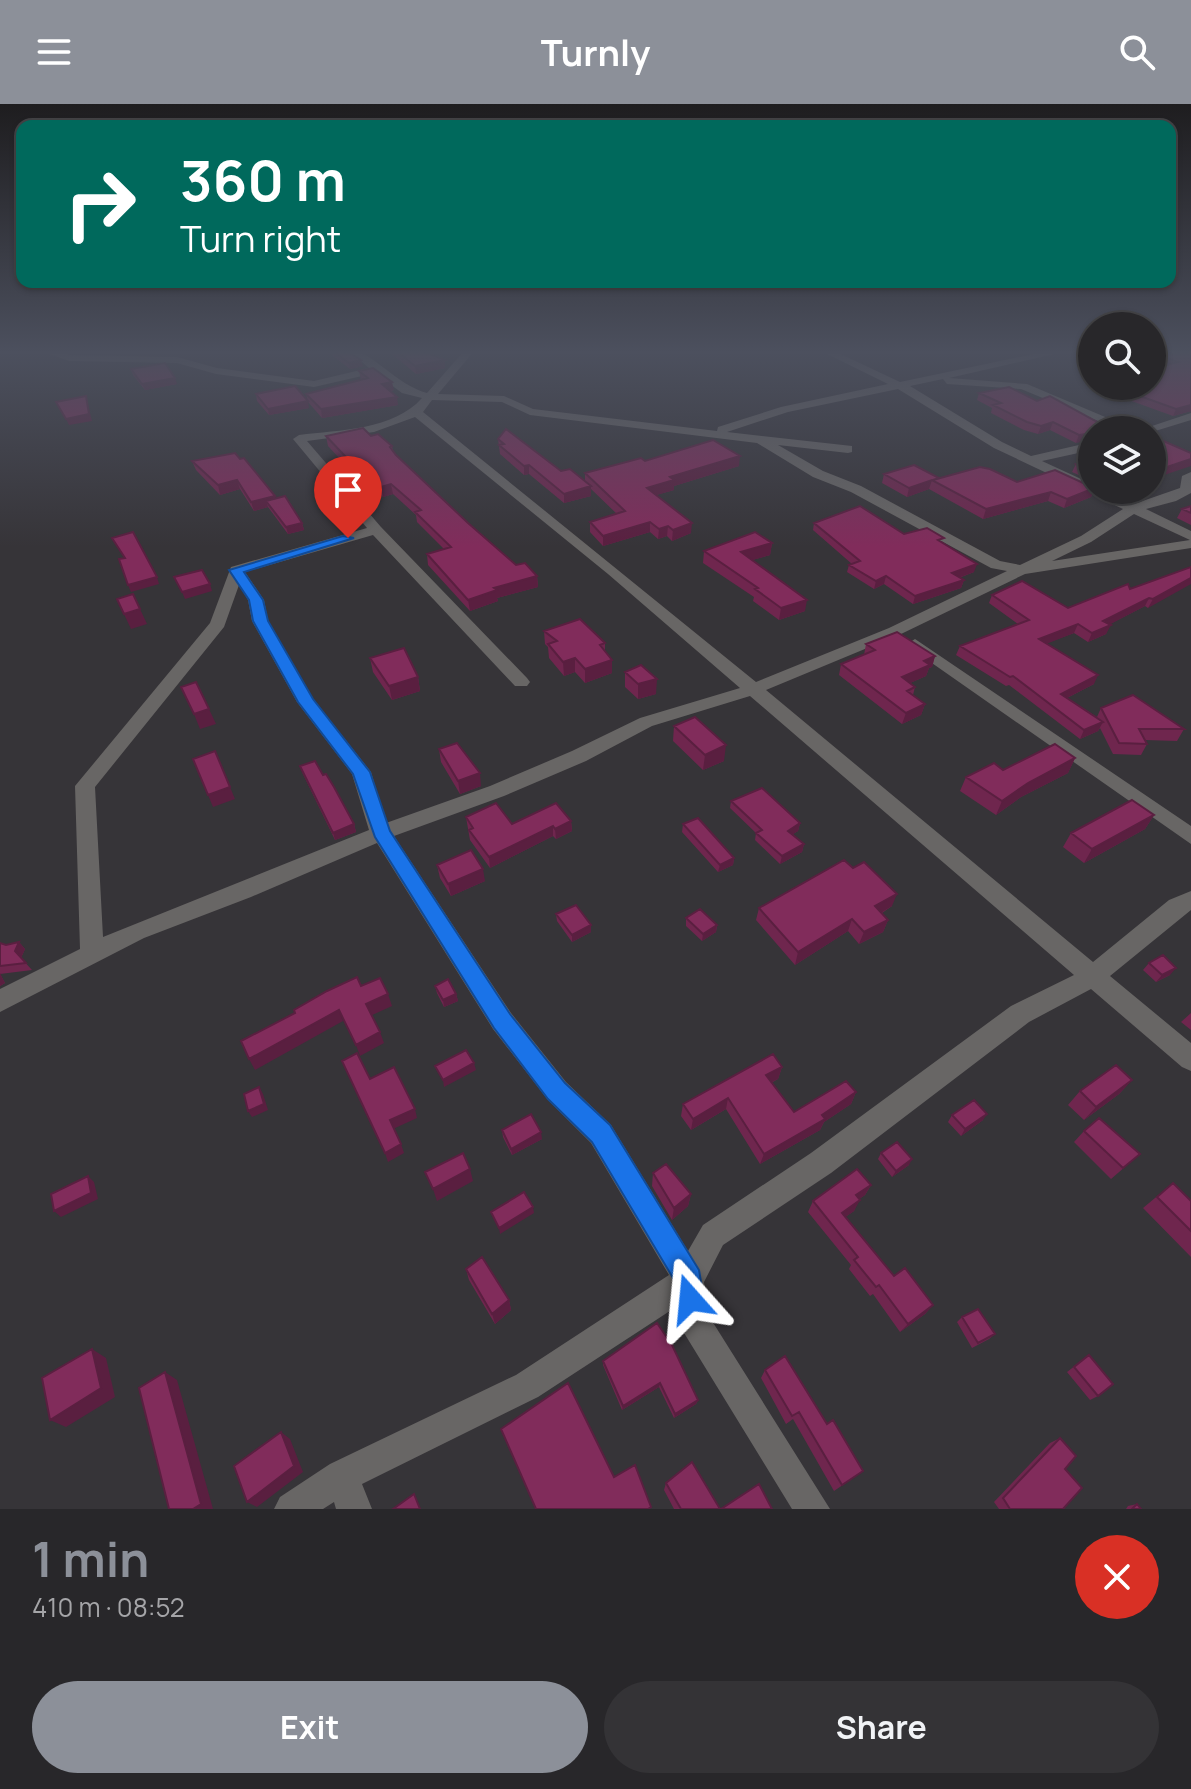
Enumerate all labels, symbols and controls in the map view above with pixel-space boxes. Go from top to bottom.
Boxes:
text: Turnly [541,28,650,77]
icon: menu [32,30,76,74]
icon: search [1115,30,1159,74]
text: 360 m [180,141,346,218]
icon: right [48,152,152,256]
text: Turn right [180,214,341,263]
map controls [1078,312,1166,504]
button: search [1078,312,1166,400]
button: layers [1078,416,1166,504]
pin [314,456,382,538]
icon: arrive [326,468,370,512]
position arrow [648,1257,732,1341]
text: 1 min [32,1526,149,1591]
button: close [1075,1535,1159,1619]
text: 410 m · 08:52 [32,1589,185,1625]
button: Exit [32,1681,588,1773]
button: Share [604,1681,1159,1773]

